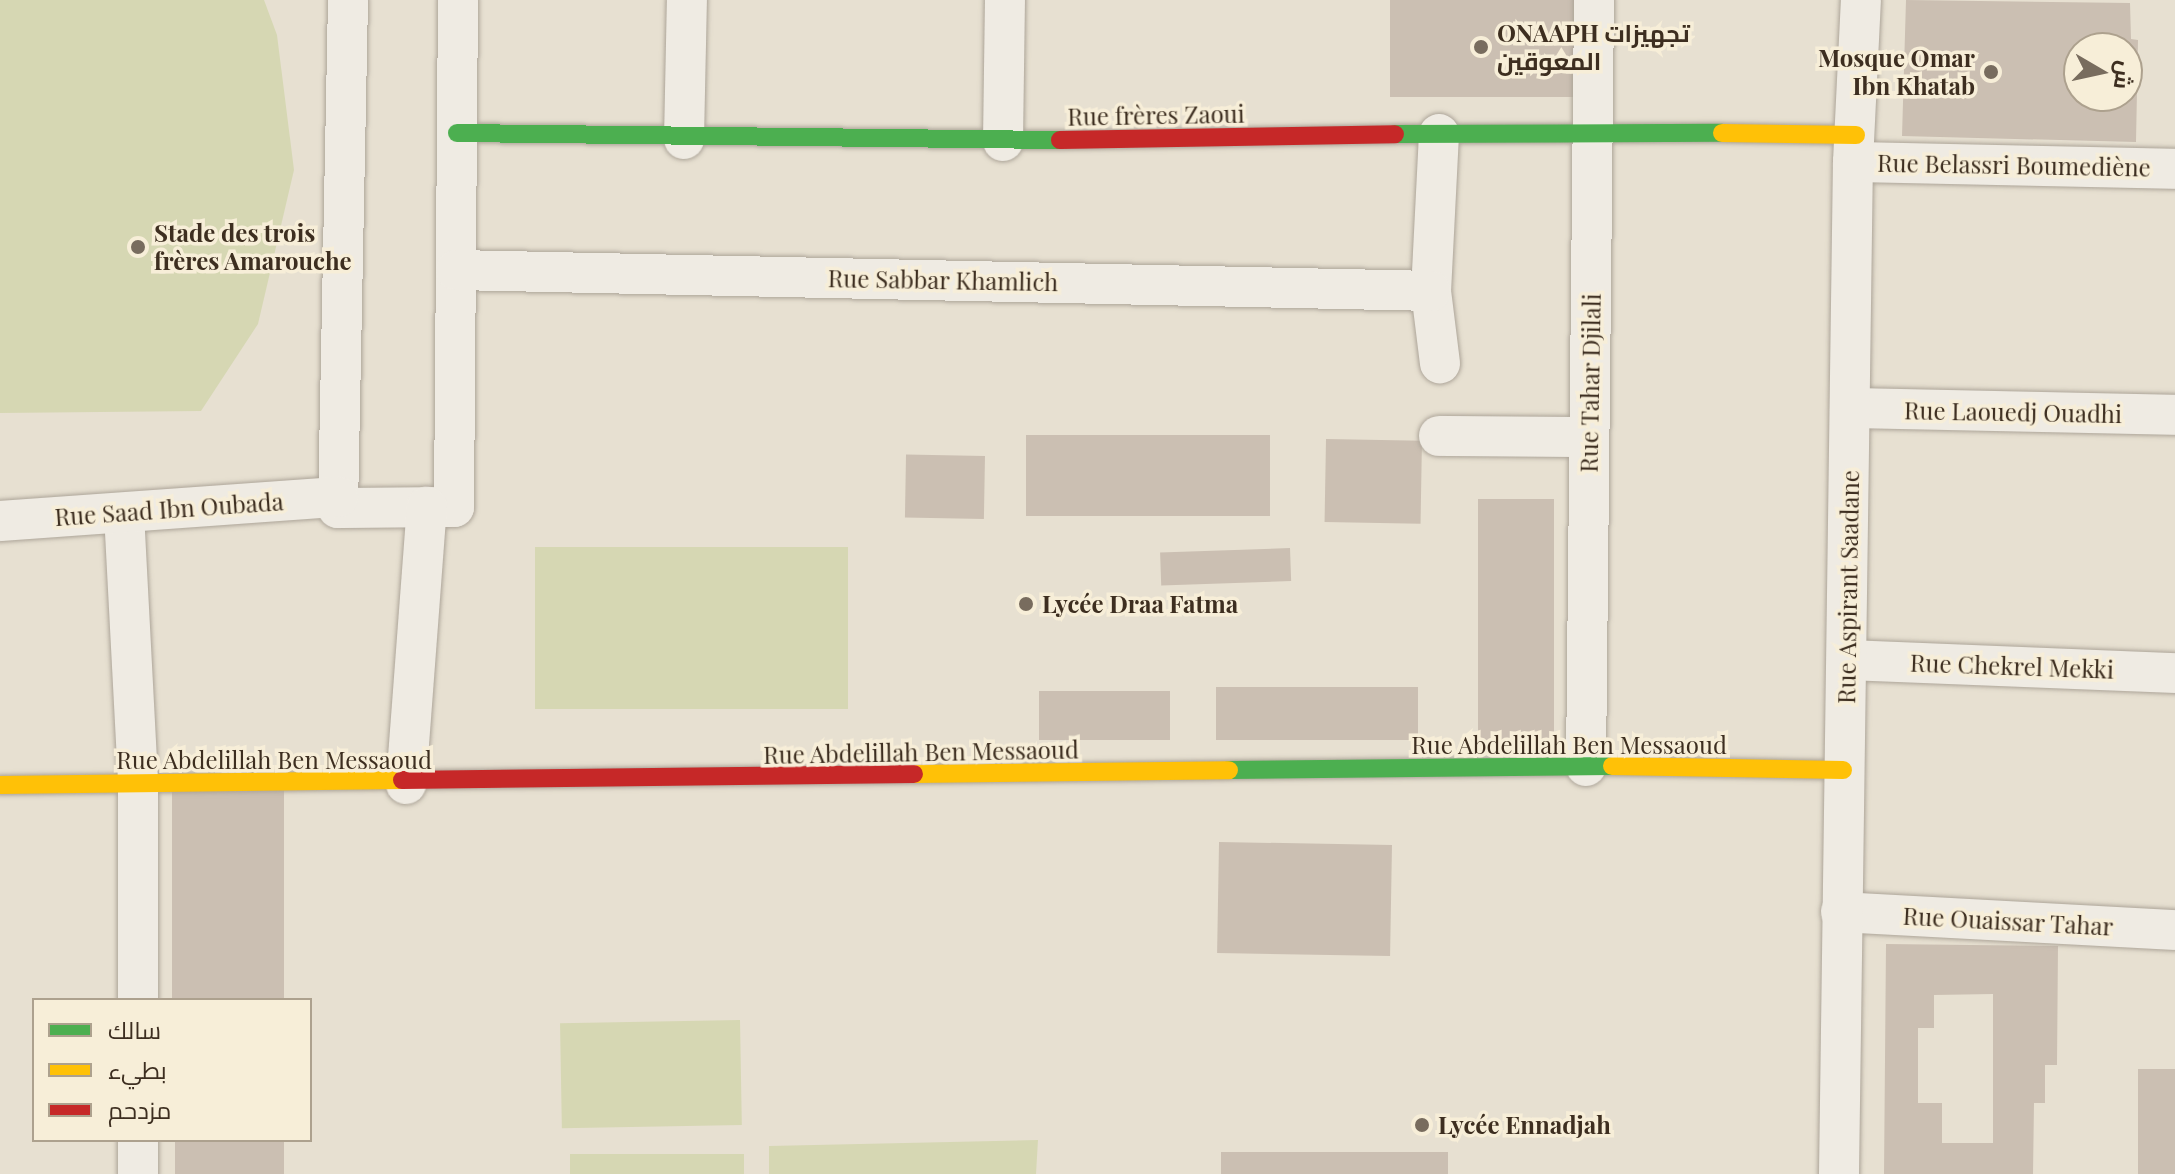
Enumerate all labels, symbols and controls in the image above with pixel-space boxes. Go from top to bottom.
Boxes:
place label: ONAAPH تجهيزات المعوقين [1497,19,1690,75]
north arrow [2063,32,2143,112]
marker: ONAAPH تجهيزات المعوقين [1472,38,1490,56]
place label: Mosque Omar Ibn Khatab [1818,44,1975,100]
text: ش [2108,59,2142,92]
marker: Mosque Omar Ibn Khatab [1982,63,2000,81]
street label: Rue frères Zaoui [1067,99,1245,131]
street label: Rue Belassri Boumediène [1877,148,2151,182]
place label: Stade des trois frères Amarouche [154,219,353,275]
marker: Stade des trois frères Amarouche [129,238,147,256]
street label: Rue Sabbar Khamlich [827,264,1059,296]
street label: Rue Tahar Djilali [1574,293,1606,473]
street label: Rue Laouedj Ouadhi [1904,396,2122,428]
street label: Rue Aspirant Saadane [1832,469,1864,705]
street label: Rue Saad Ibn Oubada [54,487,284,531]
place label: Lycée Draa Fatma [1042,590,1238,618]
marker: Lycée Draa Fatma [1017,595,1035,613]
street label: Rue Chekrel Mekki [1910,648,2114,684]
street label: Rue Abdelillah Ben Messaoud [1411,731,1727,759]
street label: Rue Abdelillah Ben Messaoud [763,735,1079,769]
street label: Rue Abdelillah Ben Messaoud [116,746,432,774]
street label: Rue Ouaissar Tahar [1902,901,2114,941]
legend [32,998,312,1142]
text: سالك [108,1013,161,1045]
text: بطيء [108,1053,167,1085]
text: مزدحم [108,1093,171,1125]
place label: Lycée Ennadjah [1438,1111,1611,1139]
marker: Lycée Ennadjah [1413,1116,1431,1134]

